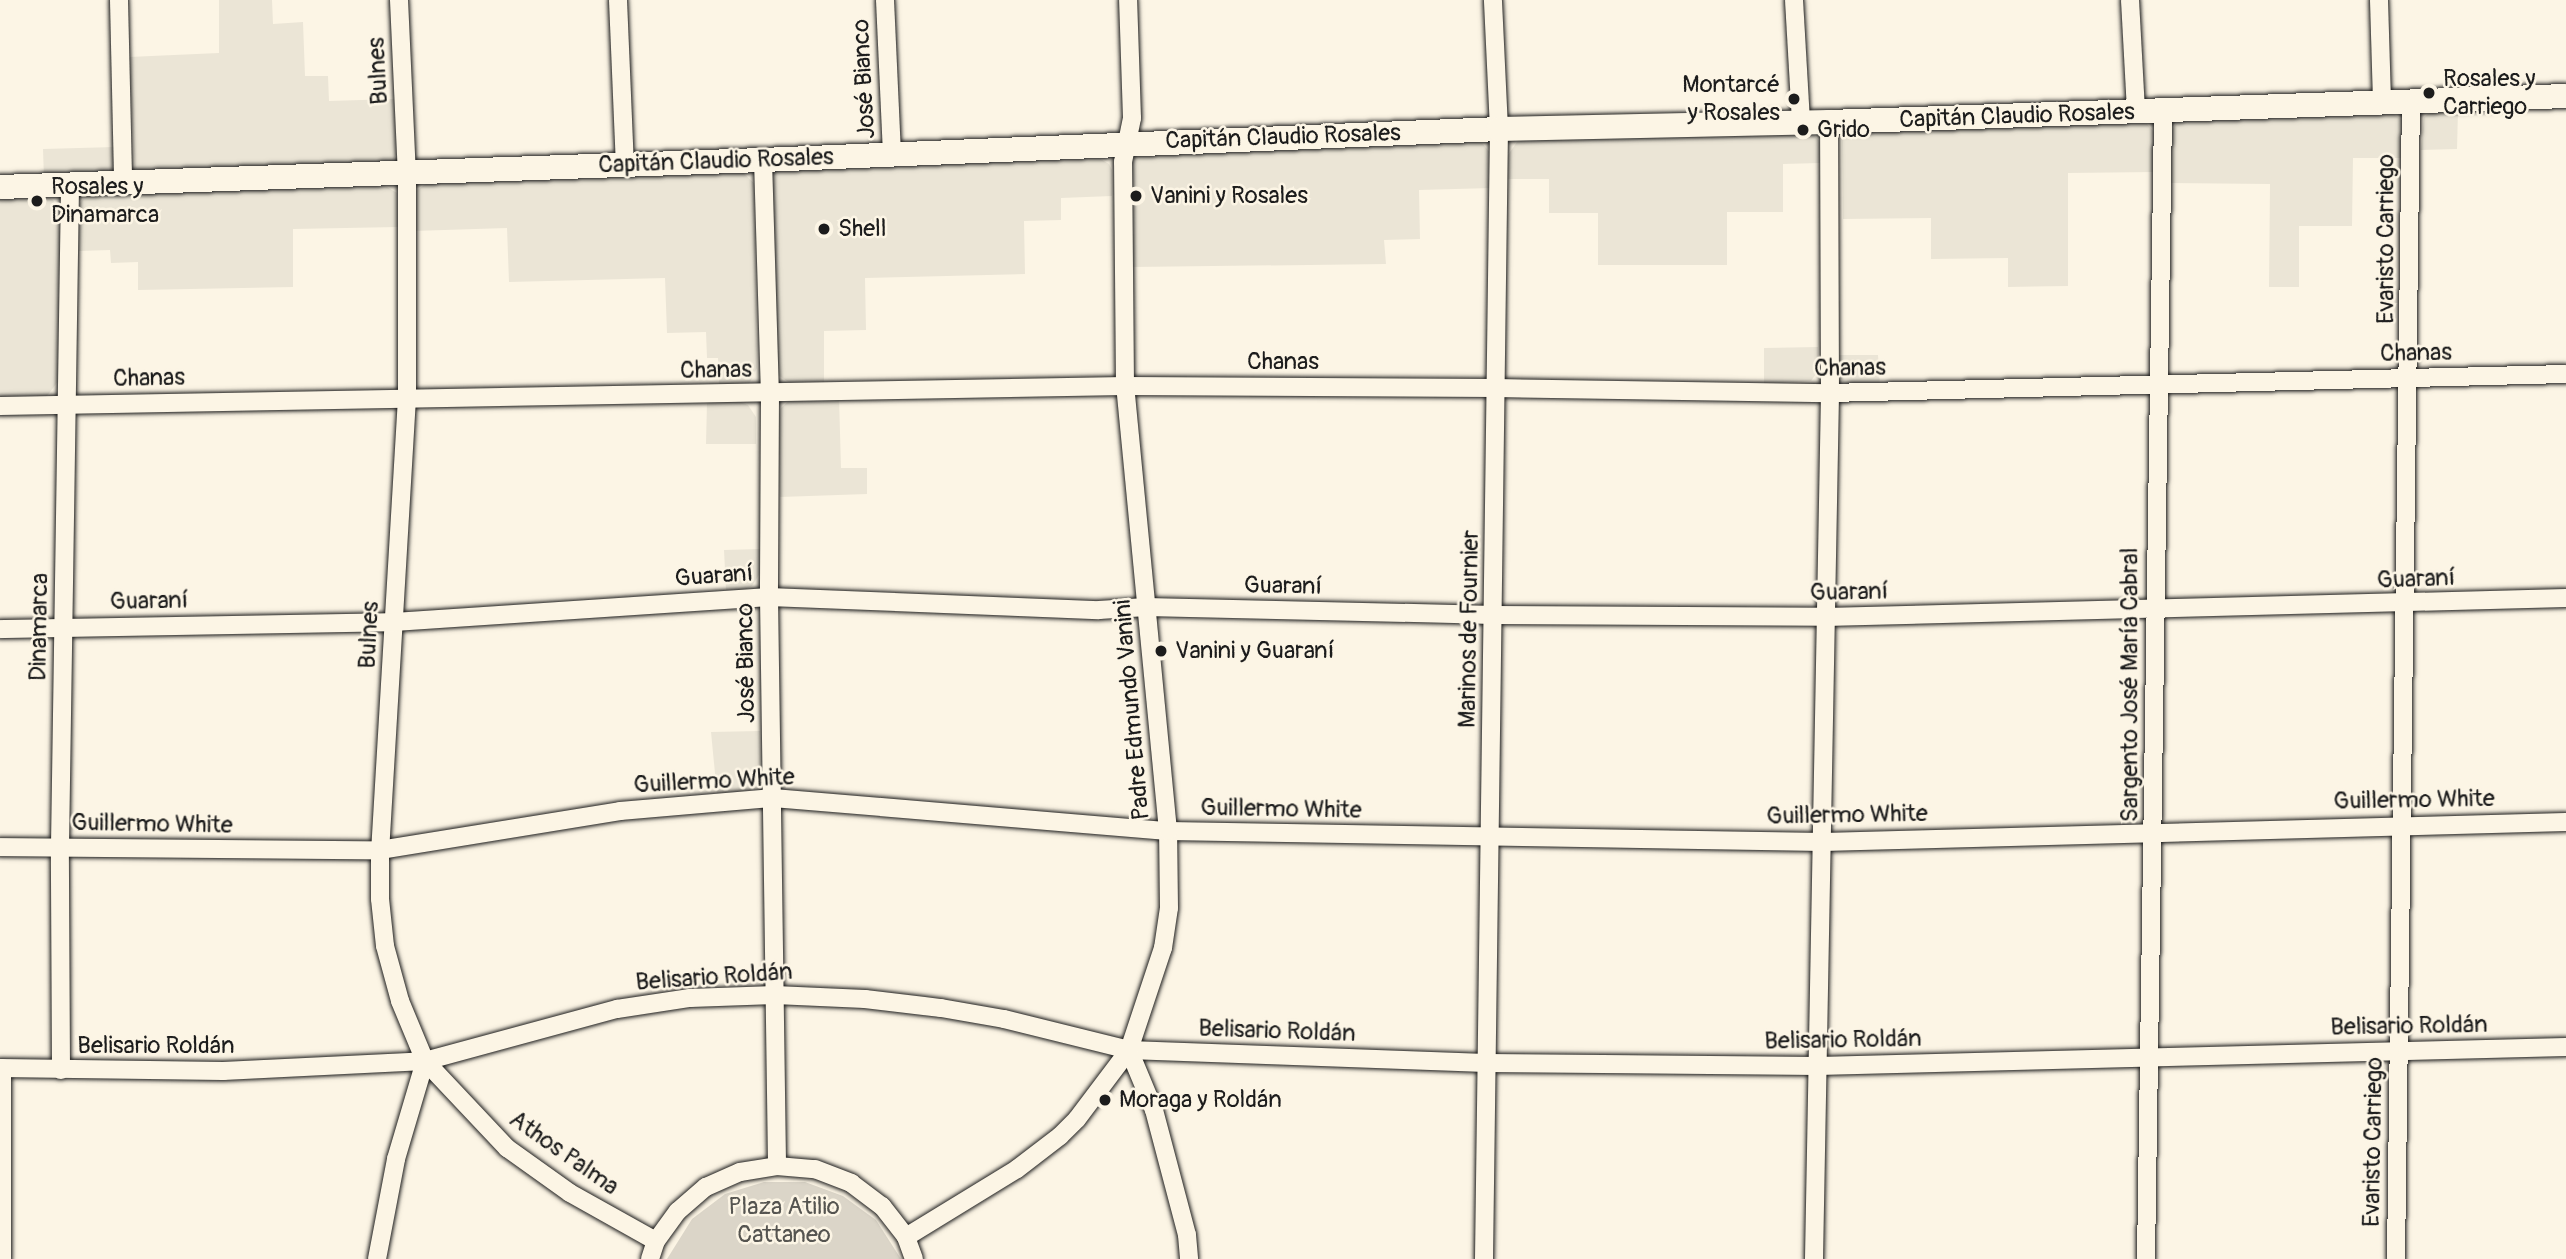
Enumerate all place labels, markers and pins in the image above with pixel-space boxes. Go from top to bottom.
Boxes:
place label: Rosales y Carriego [2443,65,2535,121]
place label: Montarcé y Rosales [1682,71,1780,127]
marker: Rosales y Carriego [2421,85,2437,101]
marker: Montarcé y Rosales [1786,91,1802,107]
place label: Grido [1817,116,1870,144]
marker: Grido [1795,122,1811,138]
place label: Rosales y Dinamarca [51,173,159,229]
place label: Vanini y Rosales [1150,182,1308,210]
marker: Vanini y Rosales [1128,188,1144,204]
marker: Rosales y Dinamarca [29,193,45,209]
place label: Shell [838,215,887,243]
marker: Shell [816,221,832,237]
place label: Vanini y Guaraní [1175,637,1334,665]
marker: Vanini y Guaraní [1153,643,1169,659]
place label: Moraga y Roldán [1119,1086,1282,1114]
marker: Moraga y Roldán [1097,1092,1113,1108]

